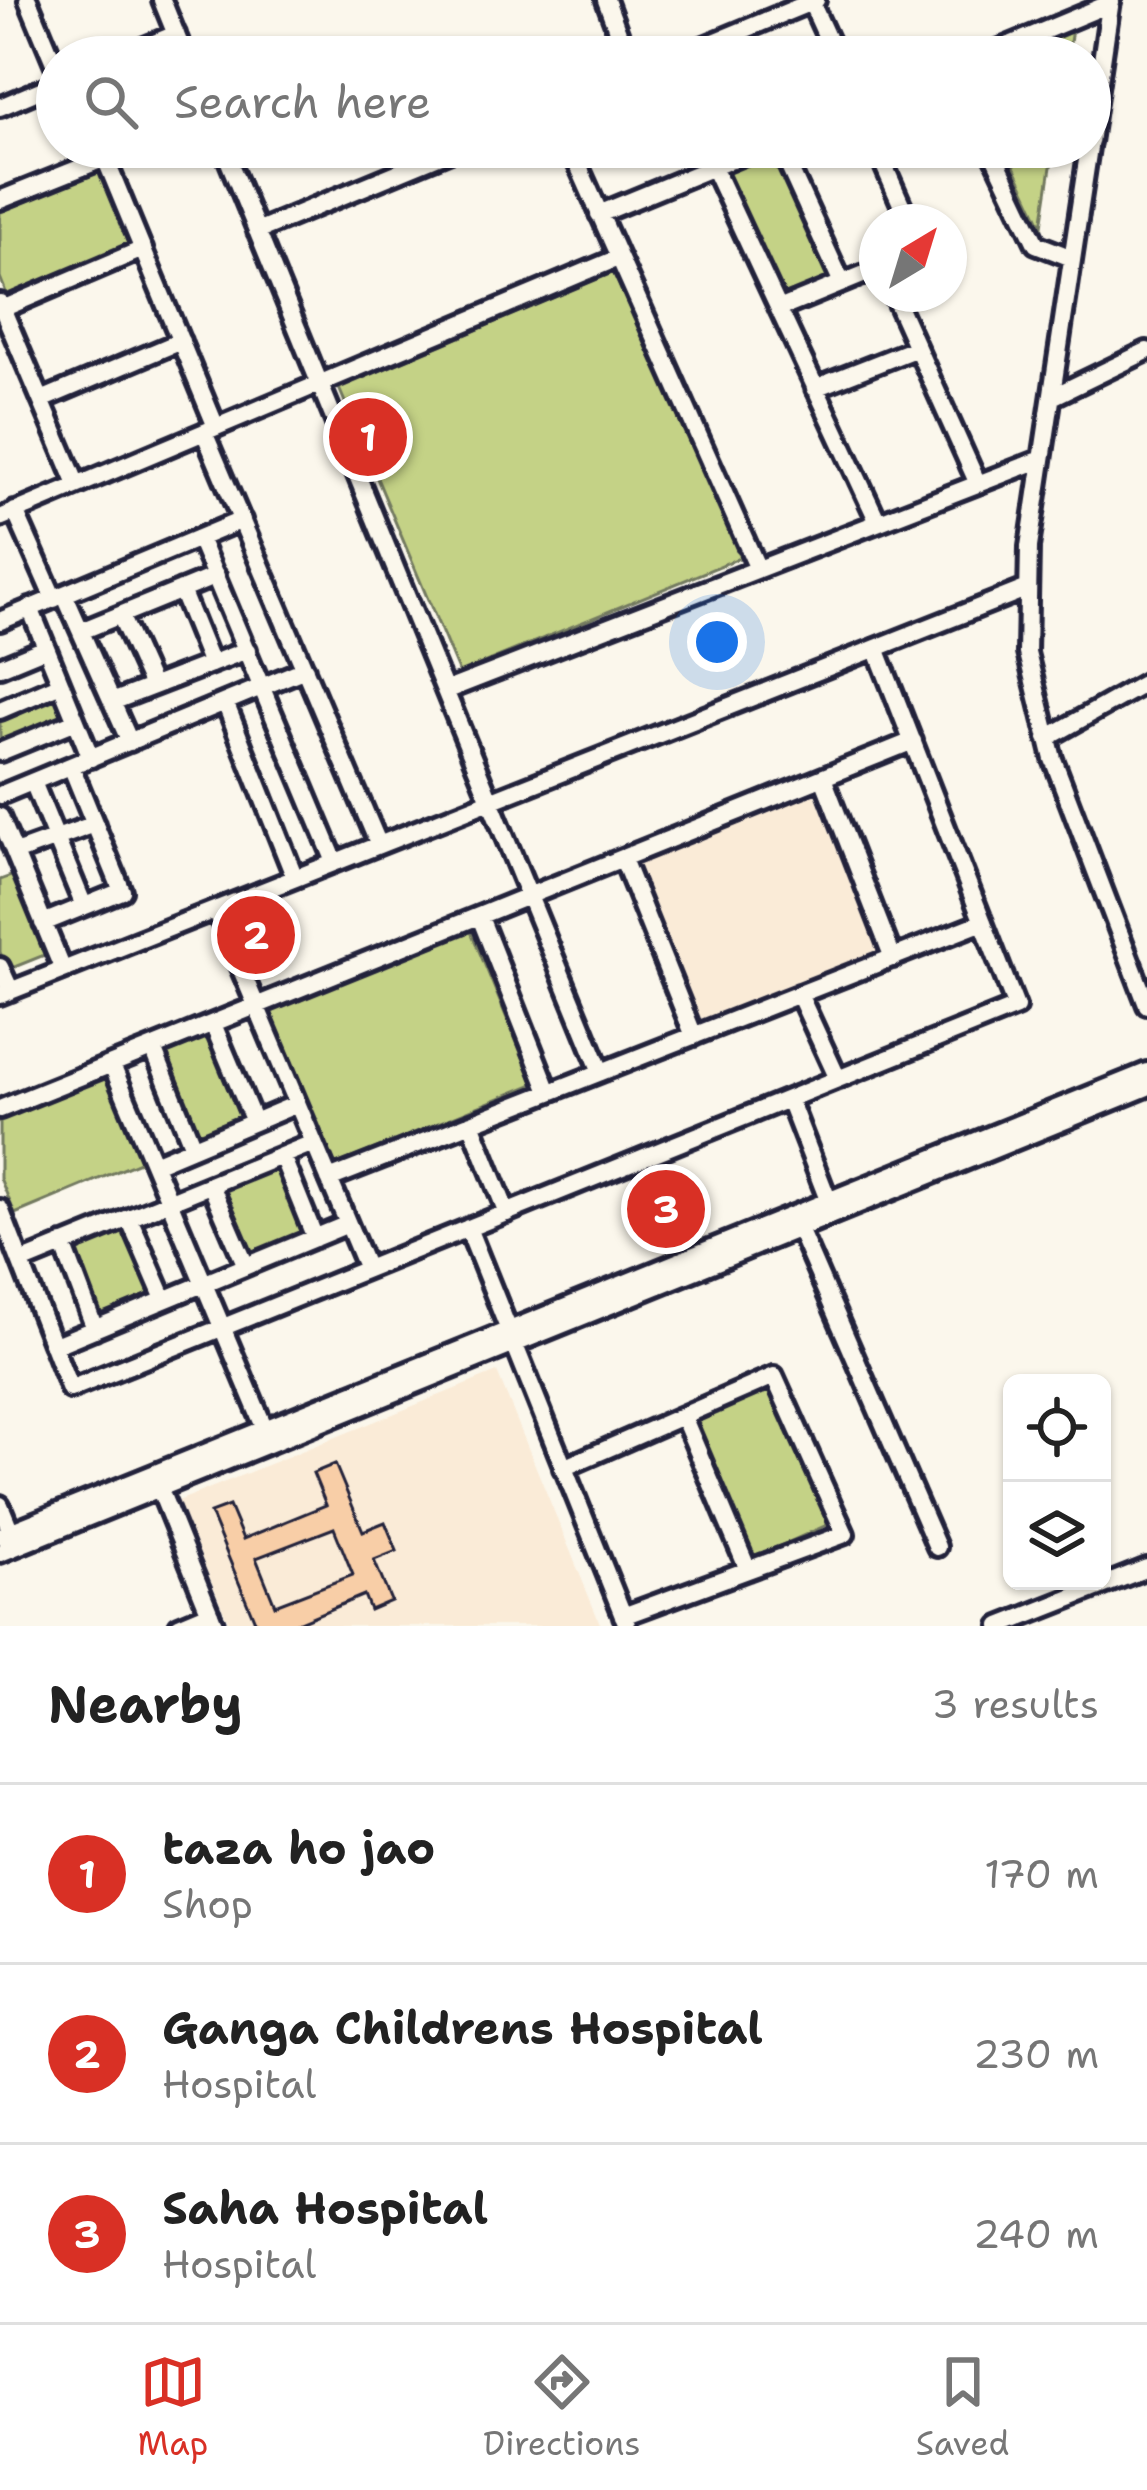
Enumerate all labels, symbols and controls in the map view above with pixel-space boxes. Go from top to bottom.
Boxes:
search box [36,36,1111,168]
icon: search [78,69,144,135]
text: Search here [174,72,431,132]
north arrow [859,204,967,312]
pin: 1 [329,392,407,482]
your location [687,612,747,672]
pin: 2 [217,890,295,980]
pin: 3 [627,1164,705,1254]
map controls [1003,1374,1111,1590]
button: locate [1003,1374,1111,1482]
button: layers [1003,1482,1111,1590]
text: Nearby [48,1670,243,1738]
text: 3 results [932,1678,1099,1730]
text: taza ho jao [162,1818,435,1878]
text: 1 [78,1848,96,1900]
text: 170 m [984,1848,1099,1900]
text: Shop [162,1878,253,1930]
text: Ganga Childrens Hospital [162,1998,763,2058]
text: 2 [73,2028,101,2080]
text: 230 m [973,2028,1099,2080]
text: Hospital [162,2058,316,2110]
text: Saha Hospital [162,2178,488,2238]
text: 3 [73,2208,101,2260]
text: 240 m [973,2208,1099,2260]
text: Hospital [162,2238,316,2290]
tab: Map [138,2349,208,2466]
tab: Directions [483,2349,641,2466]
tab: Saved [916,2349,1009,2466]

